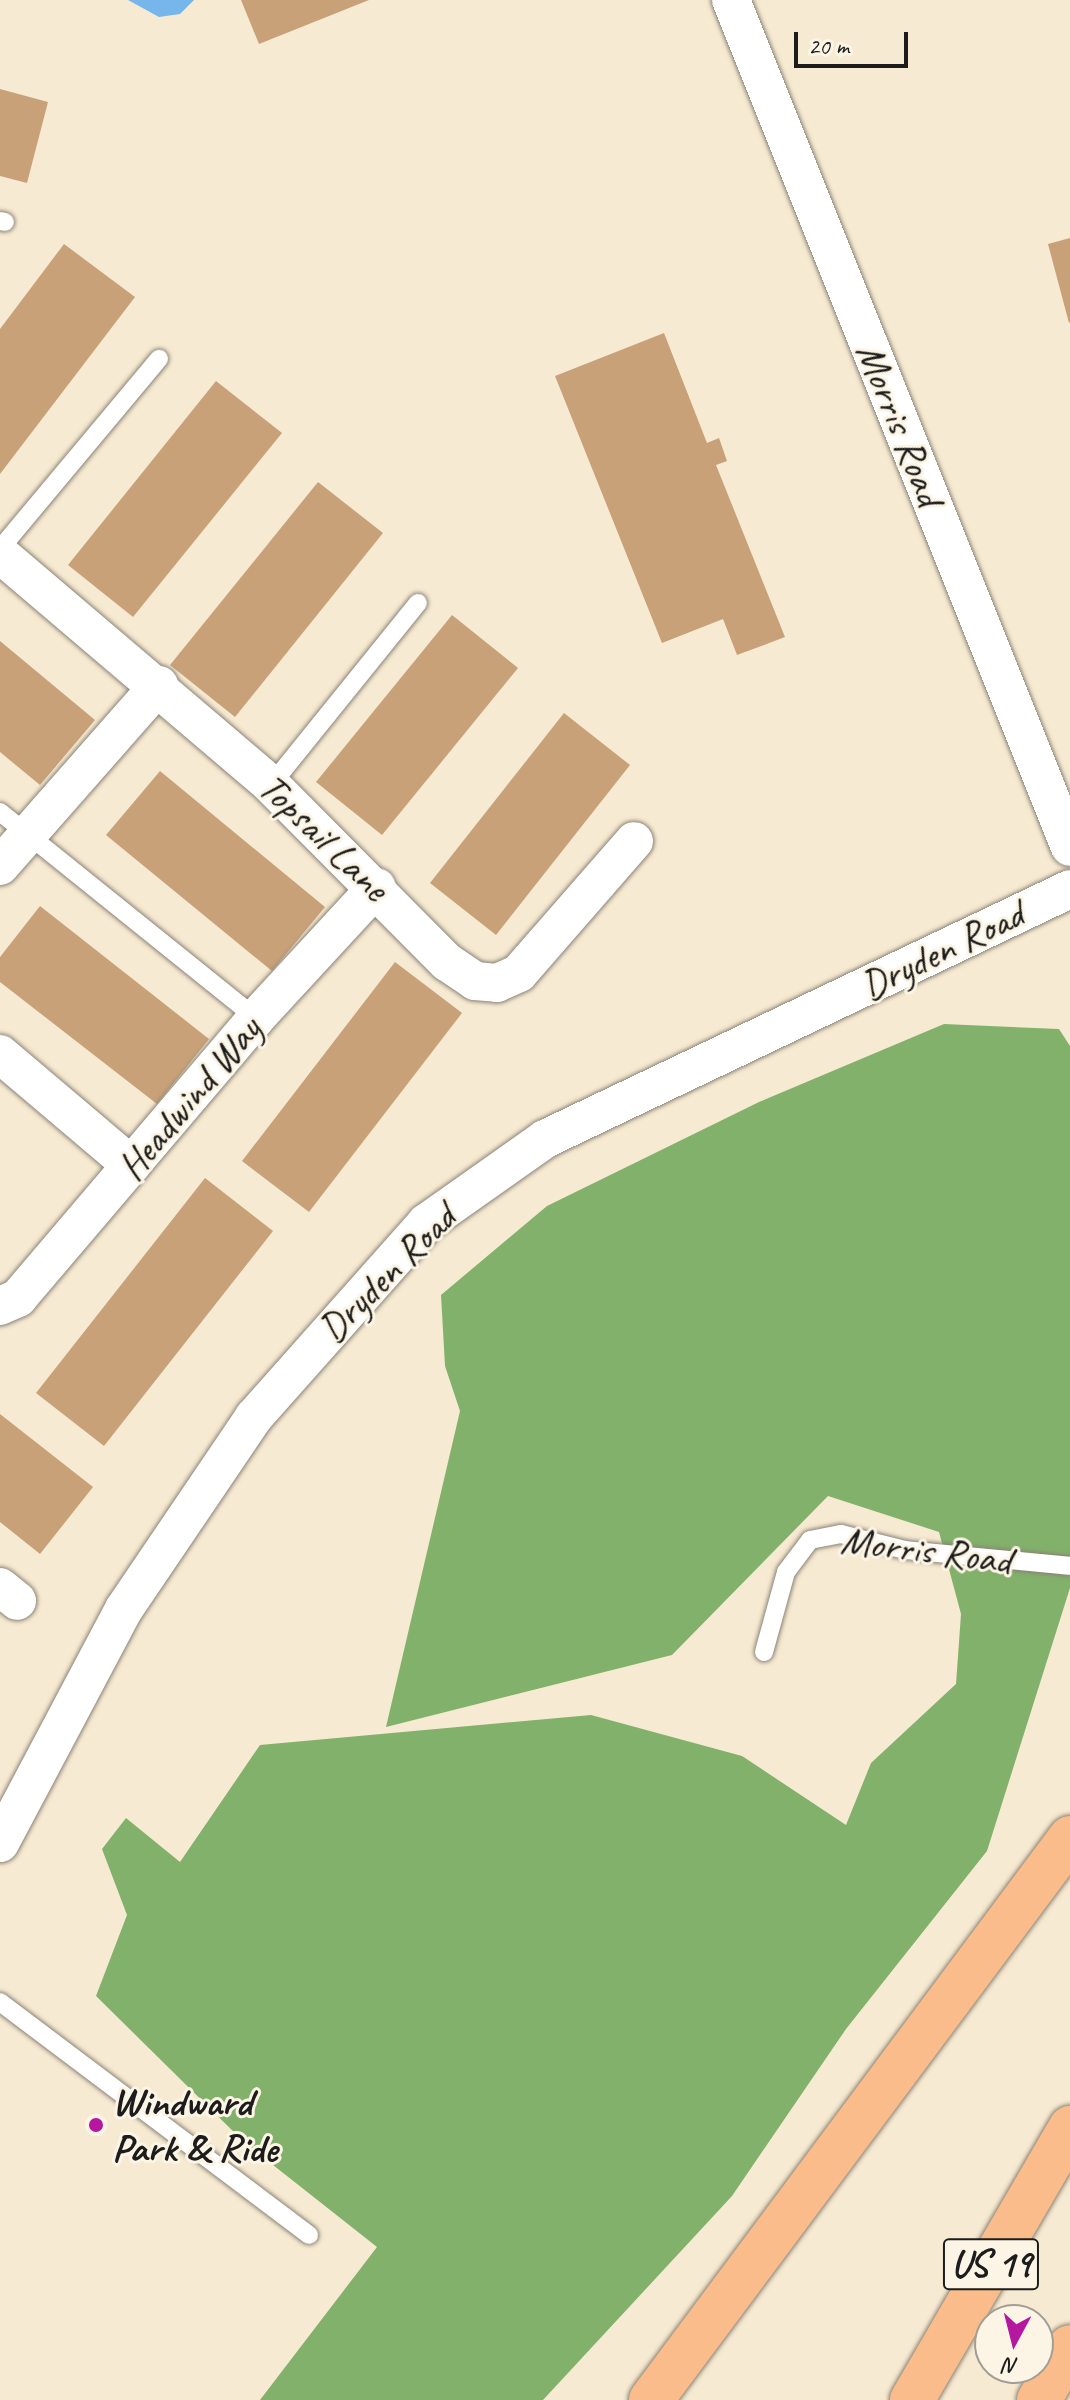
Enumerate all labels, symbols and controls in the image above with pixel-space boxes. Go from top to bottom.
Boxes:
scale bar [798,16,912,66]
text: 20 m [808,31,849,61]
street label: Morris Road [846,336,954,512]
street label: Topsail Lane [249,763,399,911]
street label: Dryden Road [853,890,1031,1010]
street label: Headwind Way [107,1007,271,1189]
street label: Dryden Road [308,1194,466,1352]
street label: Morris Road [839,1516,1013,1584]
place label: Windward Park & Ride [112,2078,277,2172]
marker: Windward Park & Ride [87,2116,105,2134]
road number: US 19 [941,2230,1041,2298]
north arrow [974,2304,1054,2384]
text: N [1003,2351,1020,2381]

